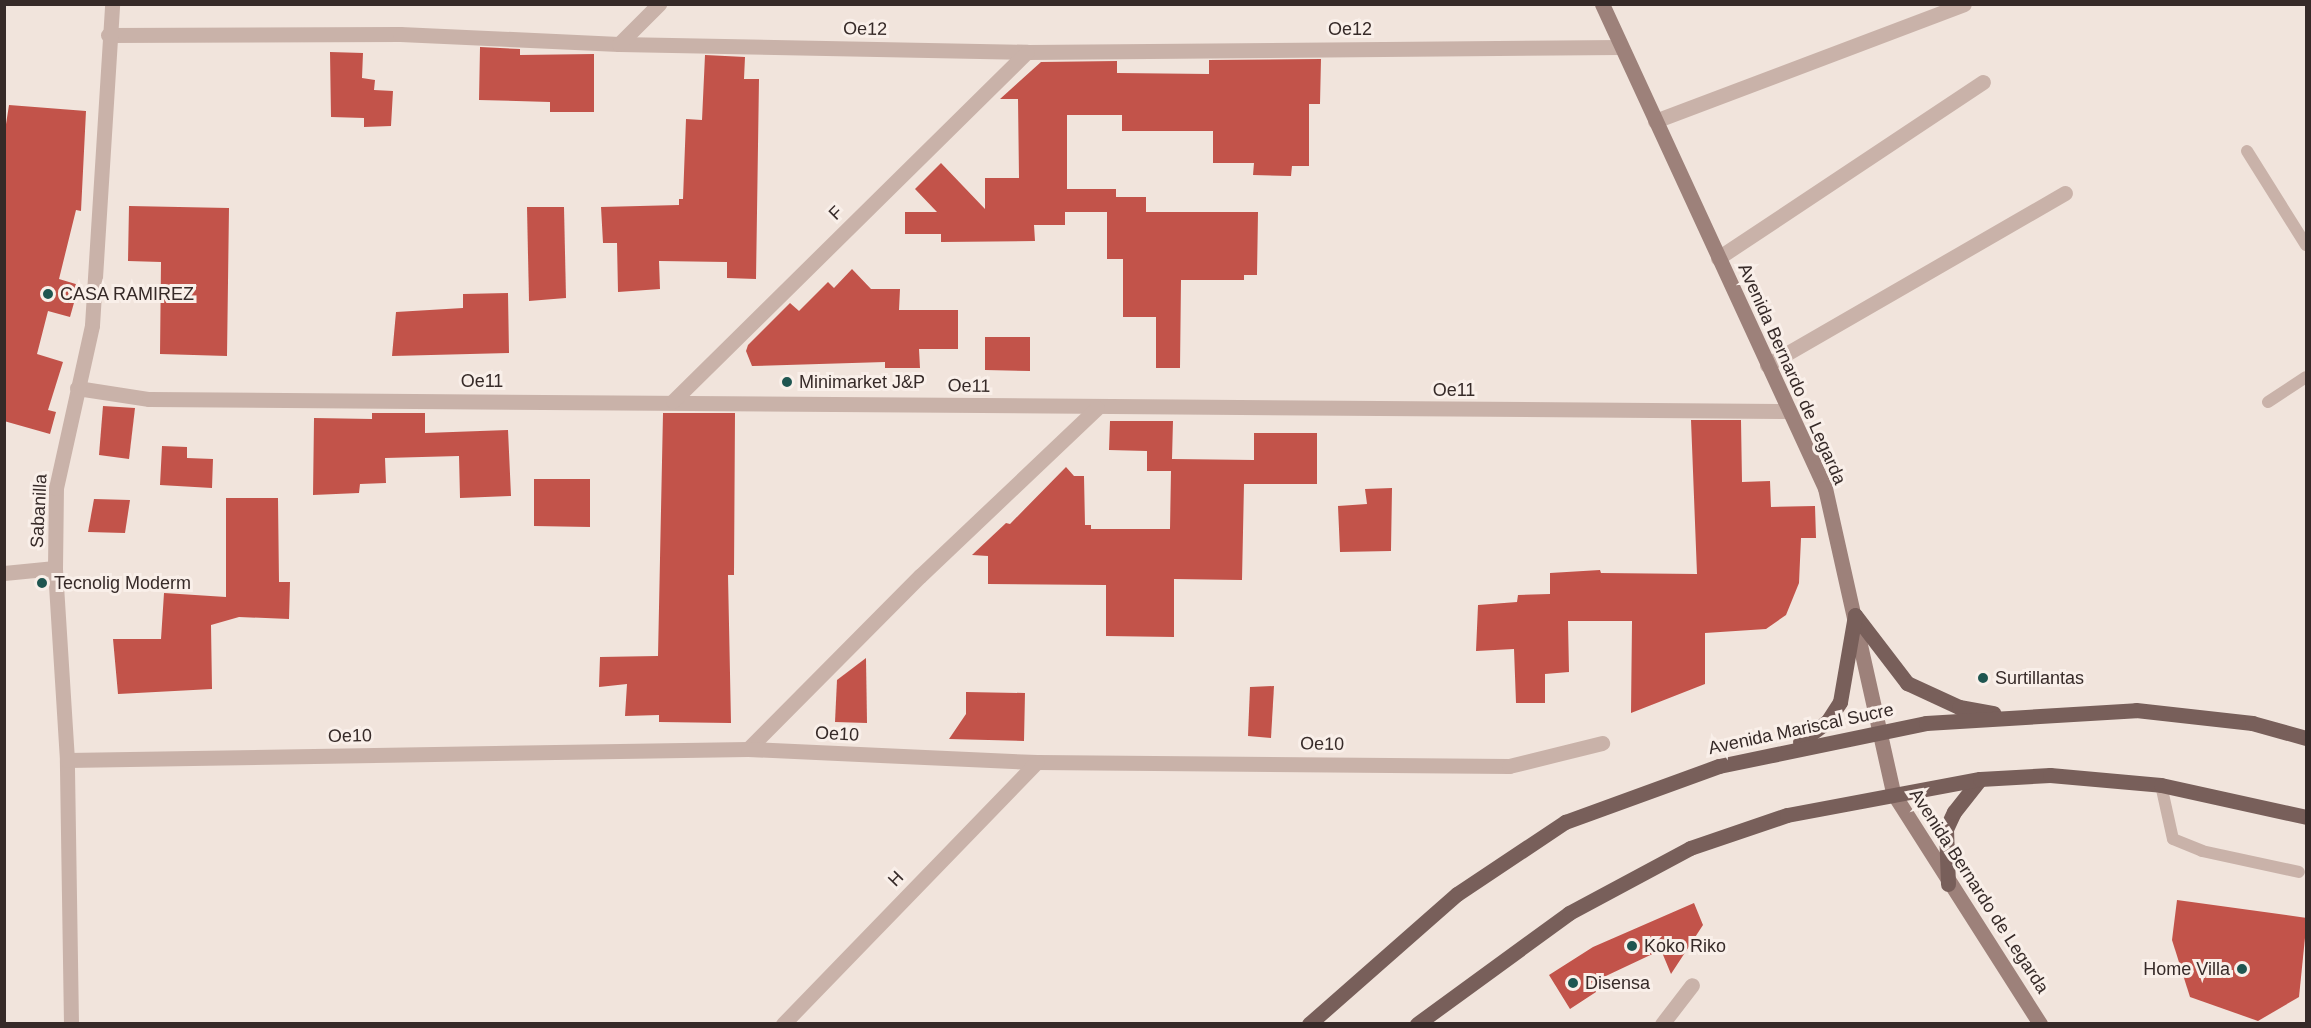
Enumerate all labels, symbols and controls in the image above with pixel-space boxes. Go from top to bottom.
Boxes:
street label: Oe12 [843,18,887,40]
street label: Oe12 [1328,18,1372,40]
street label: F [824,201,848,225]
street label: Avenida Bernardo de Legarda [1733,260,1851,488]
place label: CASA RAMIREZ [60,283,195,305]
marker: CASA RAMIREZ [41,287,55,301]
street label: Oe11 [461,370,503,392]
place label: Minimarket J&P [799,371,925,393]
marker: Minimarket J&P [780,375,794,389]
street label: Oe11 [947,375,991,397]
street label: Oe11 [1433,379,1475,401]
street label: Sabanilla [26,473,52,549]
place label: Tecnolig Moderm [54,572,191,594]
marker: Tecnolig Moderm [35,576,49,590]
place label: Surtillantas [1995,667,2084,689]
marker: Surtillantas [1976,671,1990,685]
street label: Avenida Mariscal Sucre [1706,699,1896,759]
street label: Oe10 [814,722,860,746]
street label: Oe10 [328,725,372,747]
street label: Oe10 [1300,733,1344,755]
street label: Avenida Bernardo de Legarda [1905,785,2053,997]
street label: H [884,867,908,891]
place label: Koko Riko [1644,935,1726,957]
marker: Koko Riko [1625,939,1639,953]
place label: Home Villa [2143,958,2230,980]
marker: Home Villa [2235,962,2249,976]
place label: Disensa [1585,972,1650,994]
marker: Disensa [1566,976,1580,990]

